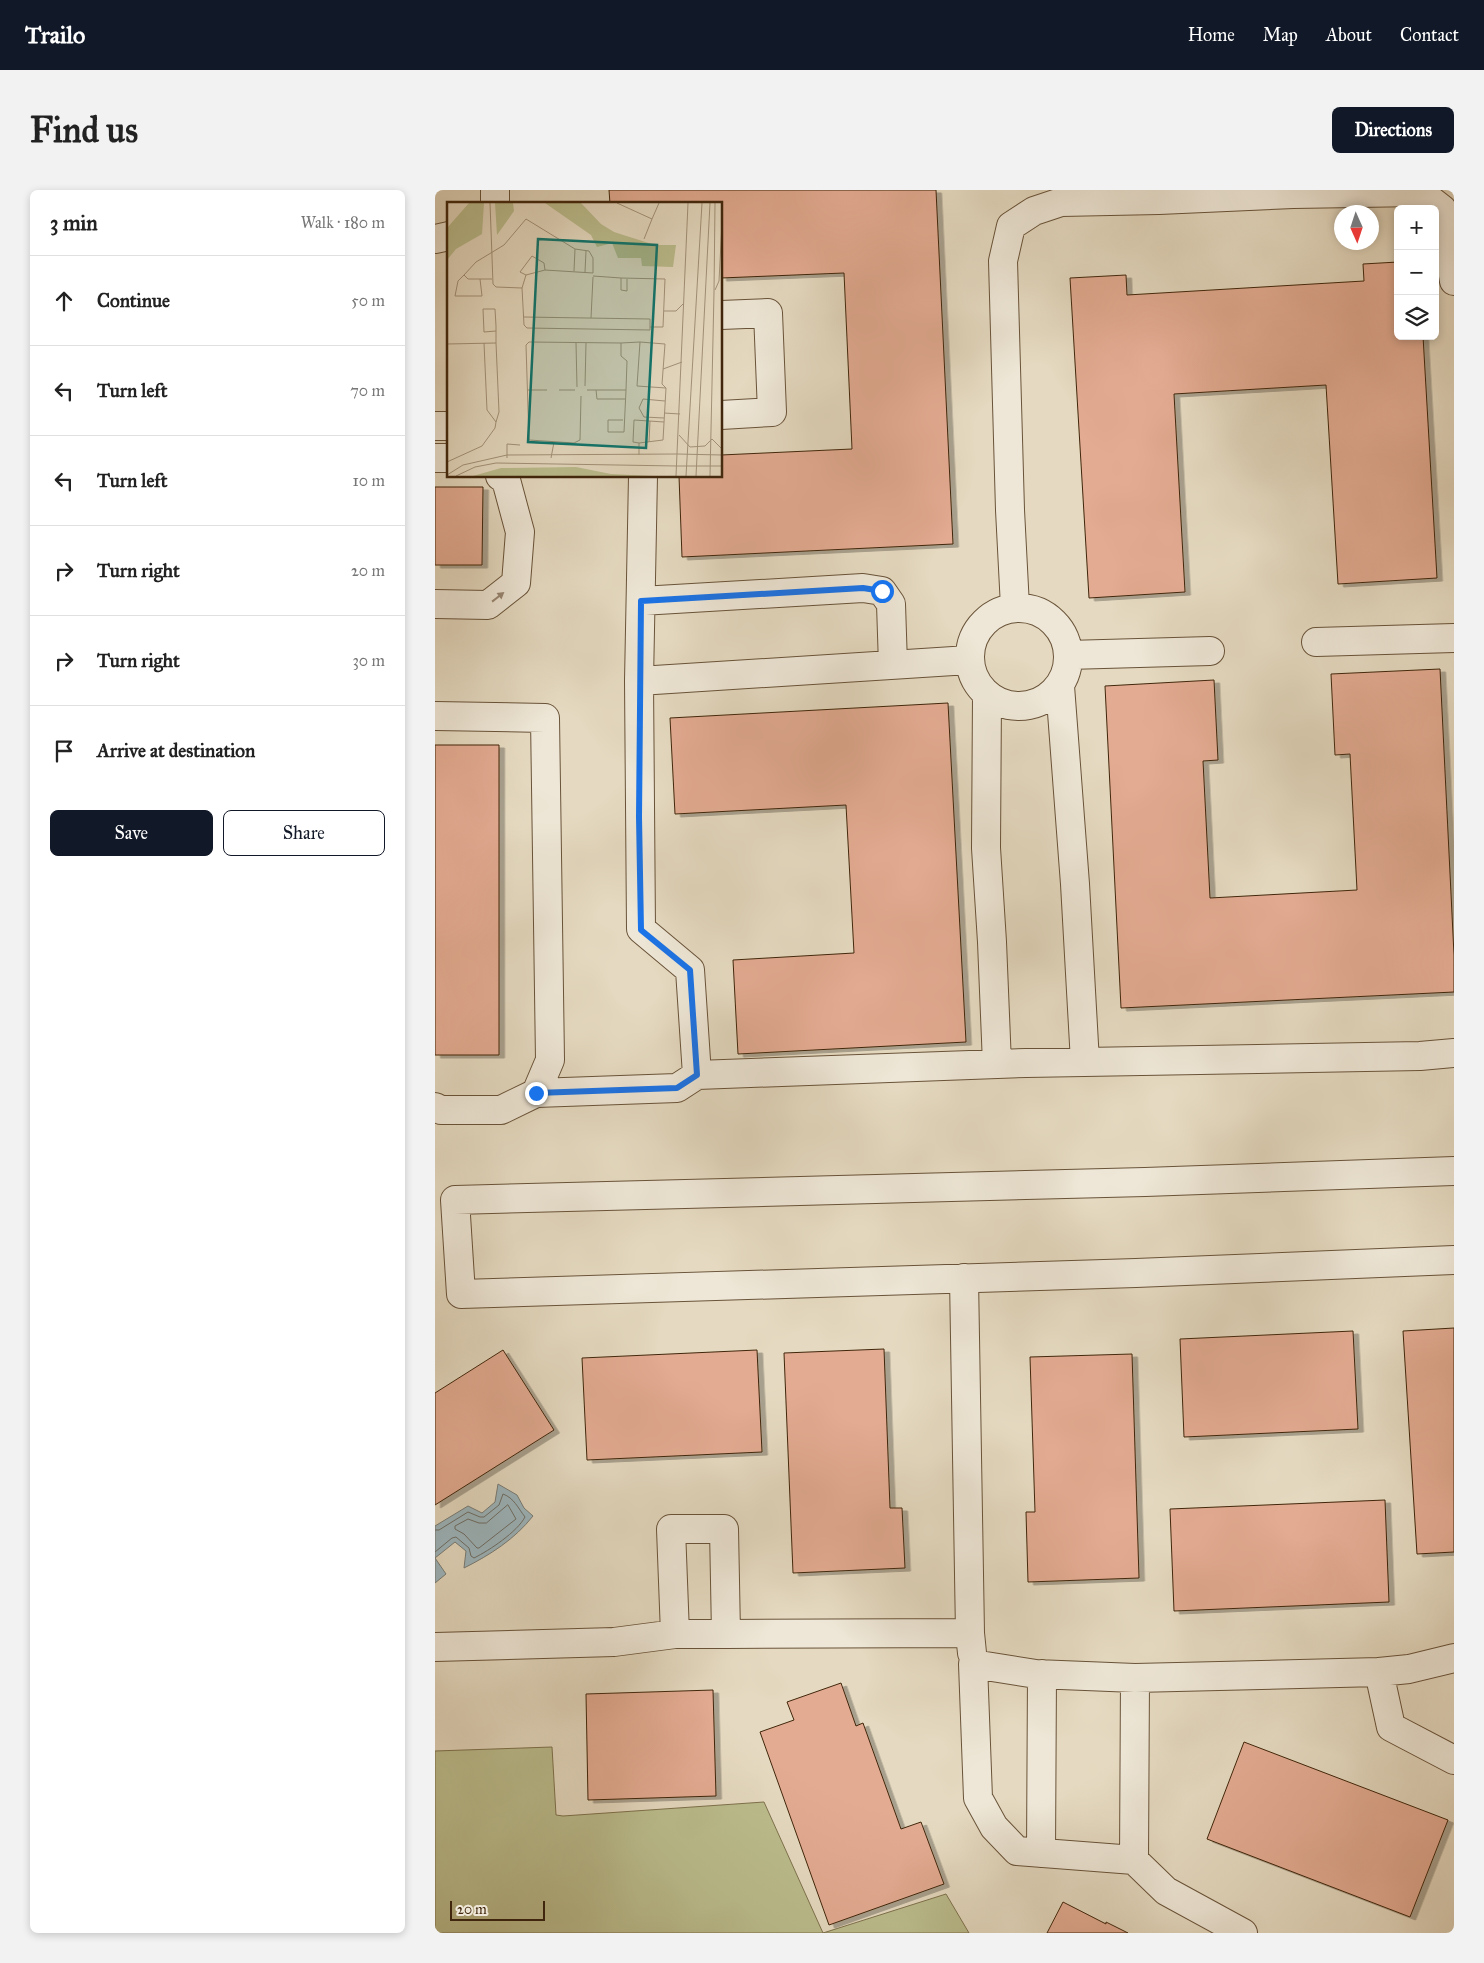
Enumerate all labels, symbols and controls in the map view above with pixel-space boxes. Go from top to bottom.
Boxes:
text: Trailo [25,20,85,50]
text: Home [1188,24,1235,46]
text: Map [1263,24,1298,46]
text: About [1326,24,1372,46]
text: Contact [1400,24,1459,46]
button: Directions [1332,107,1454,153]
text: Find us [30,109,138,152]
inset map [447,202,723,478]
north arrow [1334,205,1379,250]
map controls [1394,205,1439,340]
button: + [1394,205,1439,250]
text: 3 min [50,210,98,236]
text: Walk · 180 m [301,213,385,232]
button: − [1394,250,1439,295]
icon: ahead [50,287,78,315]
text: Continue [97,289,170,312]
text: 50 m [351,291,385,310]
button: layers [1394,295,1439,340]
icon: left [50,377,78,405]
text: Turn left [97,379,167,402]
text: 70 m [350,381,385,400]
icon: left [50,467,78,495]
text: Turn left [97,469,167,492]
text: 10 m [353,471,385,490]
icon: right [50,557,78,585]
text: Turn right [97,559,180,582]
text: 20 m [351,561,385,580]
route start [871,580,894,603]
one-way arrow [491,591,504,602]
icon: right [50,647,78,675]
text: Turn right [97,649,180,672]
text: 30 m [352,651,385,670]
icon: arrive [50,737,78,765]
text: Arrive at destination [97,739,255,762]
button: Save [50,810,213,856]
button: Share [223,810,385,856]
route end [525,1082,548,1105]
scale bar [450,1898,545,1921]
text: 20 m [457,1901,487,1918]

